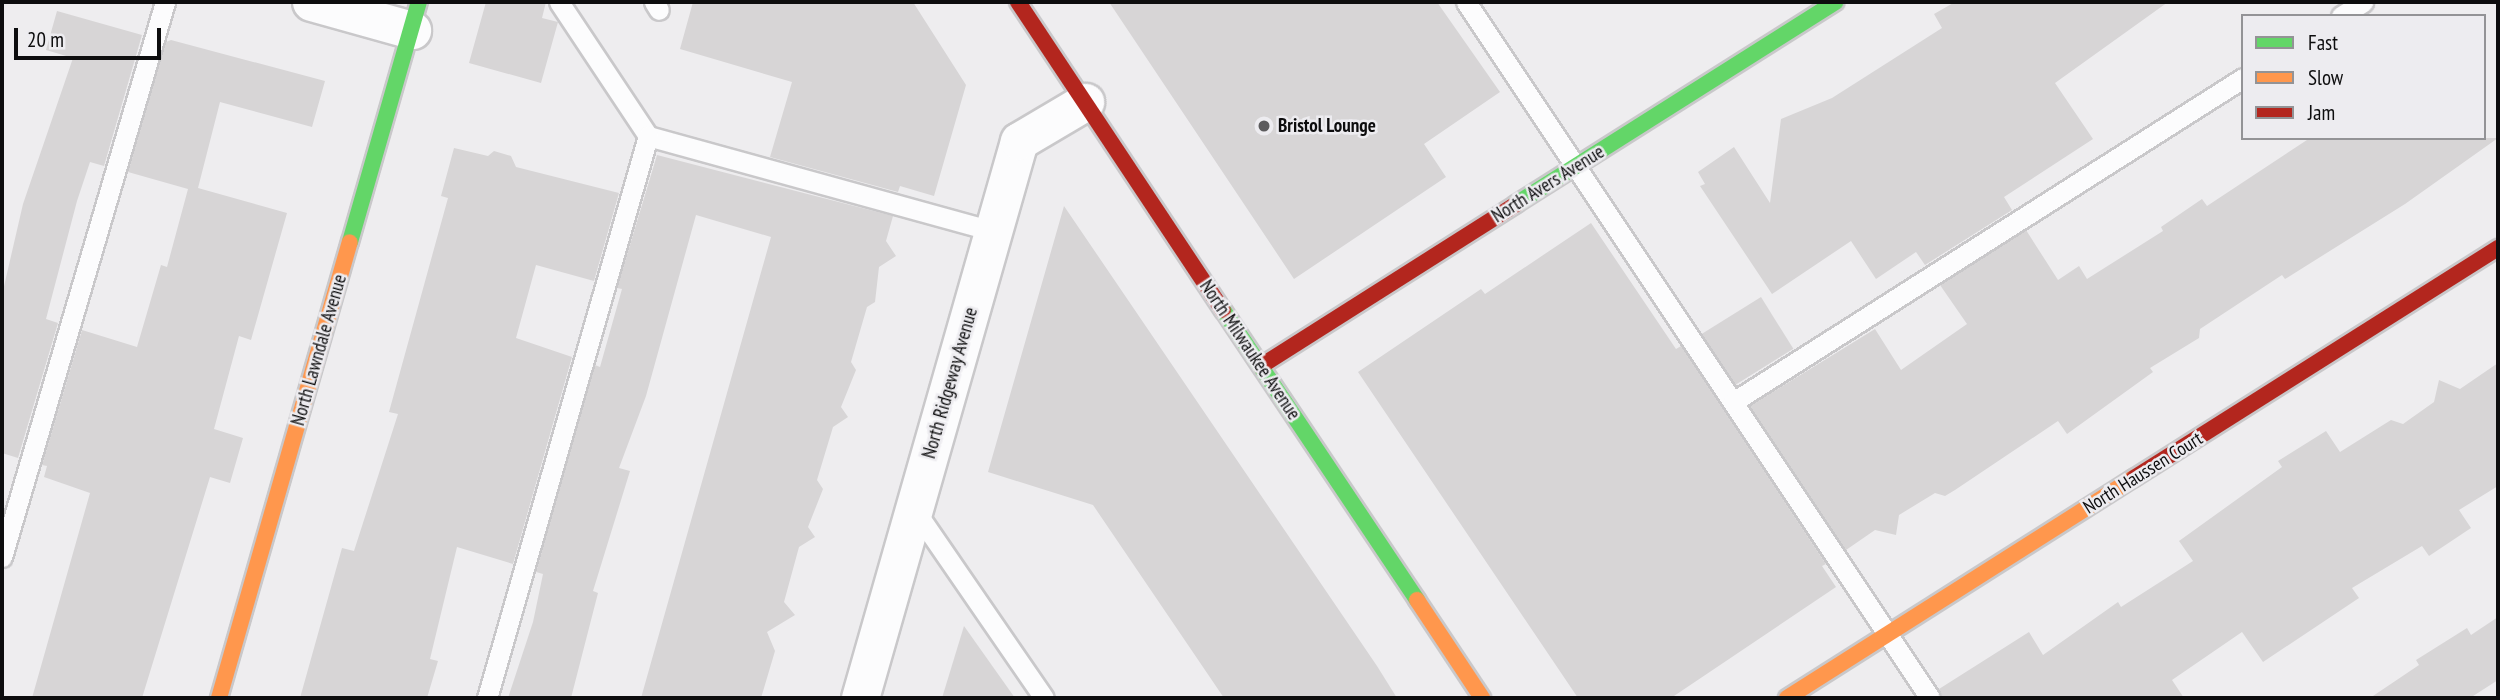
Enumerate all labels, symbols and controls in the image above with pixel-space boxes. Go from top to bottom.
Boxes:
scale bar [18,14,164,58]
legend [2241,14,2486,140]
text: 20 m [27,26,64,53]
text: Fast [2308,29,2338,56]
text: Slow [2308,64,2343,91]
text: Jam [2308,99,2335,126]
place label: Bristol Lounge [1278,115,1376,137]
marker: Bristol Lounge [1256,118,1272,134]
street label: North Avers Avenue [1487,140,1609,228]
street label: North Lawndale Avenue [286,272,352,428]
street label: North Milwaukee Avenue [1195,276,1305,424]
street label: North Ridgeway Avenue [917,304,983,462]
street label: North Haussen Court [2079,427,2207,519]

